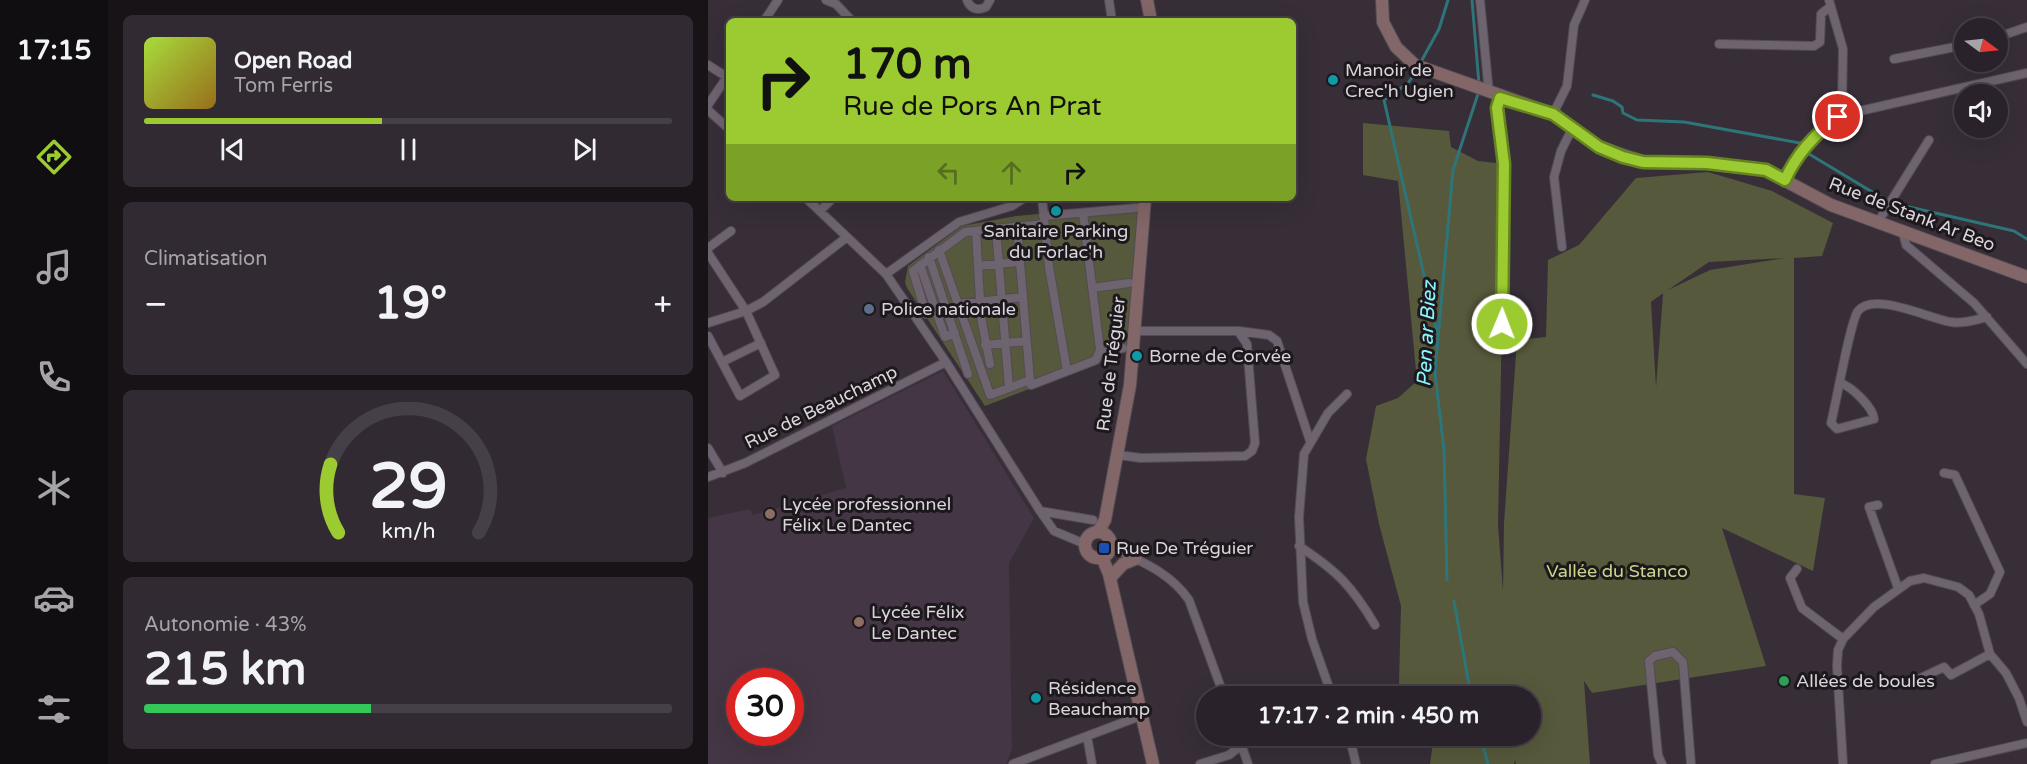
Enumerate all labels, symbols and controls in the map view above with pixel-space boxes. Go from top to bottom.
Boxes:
north arrow [1954,18,2008,72]
map controls [1954,18,2008,138]
text: 17:15 [17,34,91,67]
text: 170 m [843,39,972,90]
icon: right [744,42,822,120]
text: Open Road [234,48,352,74]
place label: Manoir de Crec'h Ugien [1345,59,1454,102]
marker: Manoir de Crec'h Ugien [1326,73,1340,87]
text: Tom Ferris [234,74,333,98]
button: sound [1954,84,2008,138]
text: Rue de Pors An Prat [843,90,1102,123]
pin [1812,91,1863,142]
icon: arrive [1821,100,1854,133]
icon: previous [216,133,249,166]
icon: pause [392,133,425,166]
icon: next [568,133,601,166]
icon: directions [33,136,75,178]
icon: left [932,156,965,189]
icon: ahead [995,156,1028,189]
icon: right [1058,156,1091,189]
street label: Rue de Stank Ar Beo [1826,172,1998,256]
marker: Sanitaire Parking du Forlac'h [1049,204,1063,218]
place label: Sanitaire Parking du Forlac'h [984,220,1128,263]
icon: music [33,246,75,288]
text: Climatisation [144,247,267,271]
text: 19° [374,277,447,331]
water label: Pen ar Biez [1412,279,1442,388]
text: − [144,285,168,324]
text: + [653,285,672,324]
position arrow [1470,292,1534,356]
street label: Rue de Tréguier [1092,295,1130,433]
place label: Police nationale [881,298,1016,320]
marker: Police nationale [862,302,876,316]
place label: Borne de Corvée [1149,345,1291,367]
marker: Borne de Corvée [1130,349,1144,363]
icon: phone [33,356,75,398]
street label: Rue de Beauchamp [741,361,901,453]
text: 29 [369,450,447,525]
icon: climate [33,467,75,509]
place label: Lycée professionnel Félix Le Dantec [782,493,951,536]
marker: Lycée professionnel Félix Le Dantec [763,507,777,521]
text: km/h [381,518,435,544]
place label: Rue De Tréguier [1116,537,1253,559]
marker: Rue De Tréguier [1097,541,1111,555]
park label: Vallée du Stanco [1546,560,1688,582]
icon: car [33,577,75,619]
place label: Lycée Félix Le Dantec [871,601,965,644]
text: Autonomie · 43% [144,613,306,637]
marker: Lycée Félix Le Dantec [852,615,866,629]
text: 215 km [144,643,306,697]
speed limit sign: 30 [726,668,804,746]
place label: Allées de boules [1796,670,1935,692]
marker: Allées de boules [1777,674,1791,688]
place label: Résidence Beauchamp [1048,677,1150,720]
icon: filters [33,688,75,730]
marker: Résidence Beauchamp [1029,691,1043,705]
text: 17:17 · 2 min · 450 m [1258,703,1479,729]

